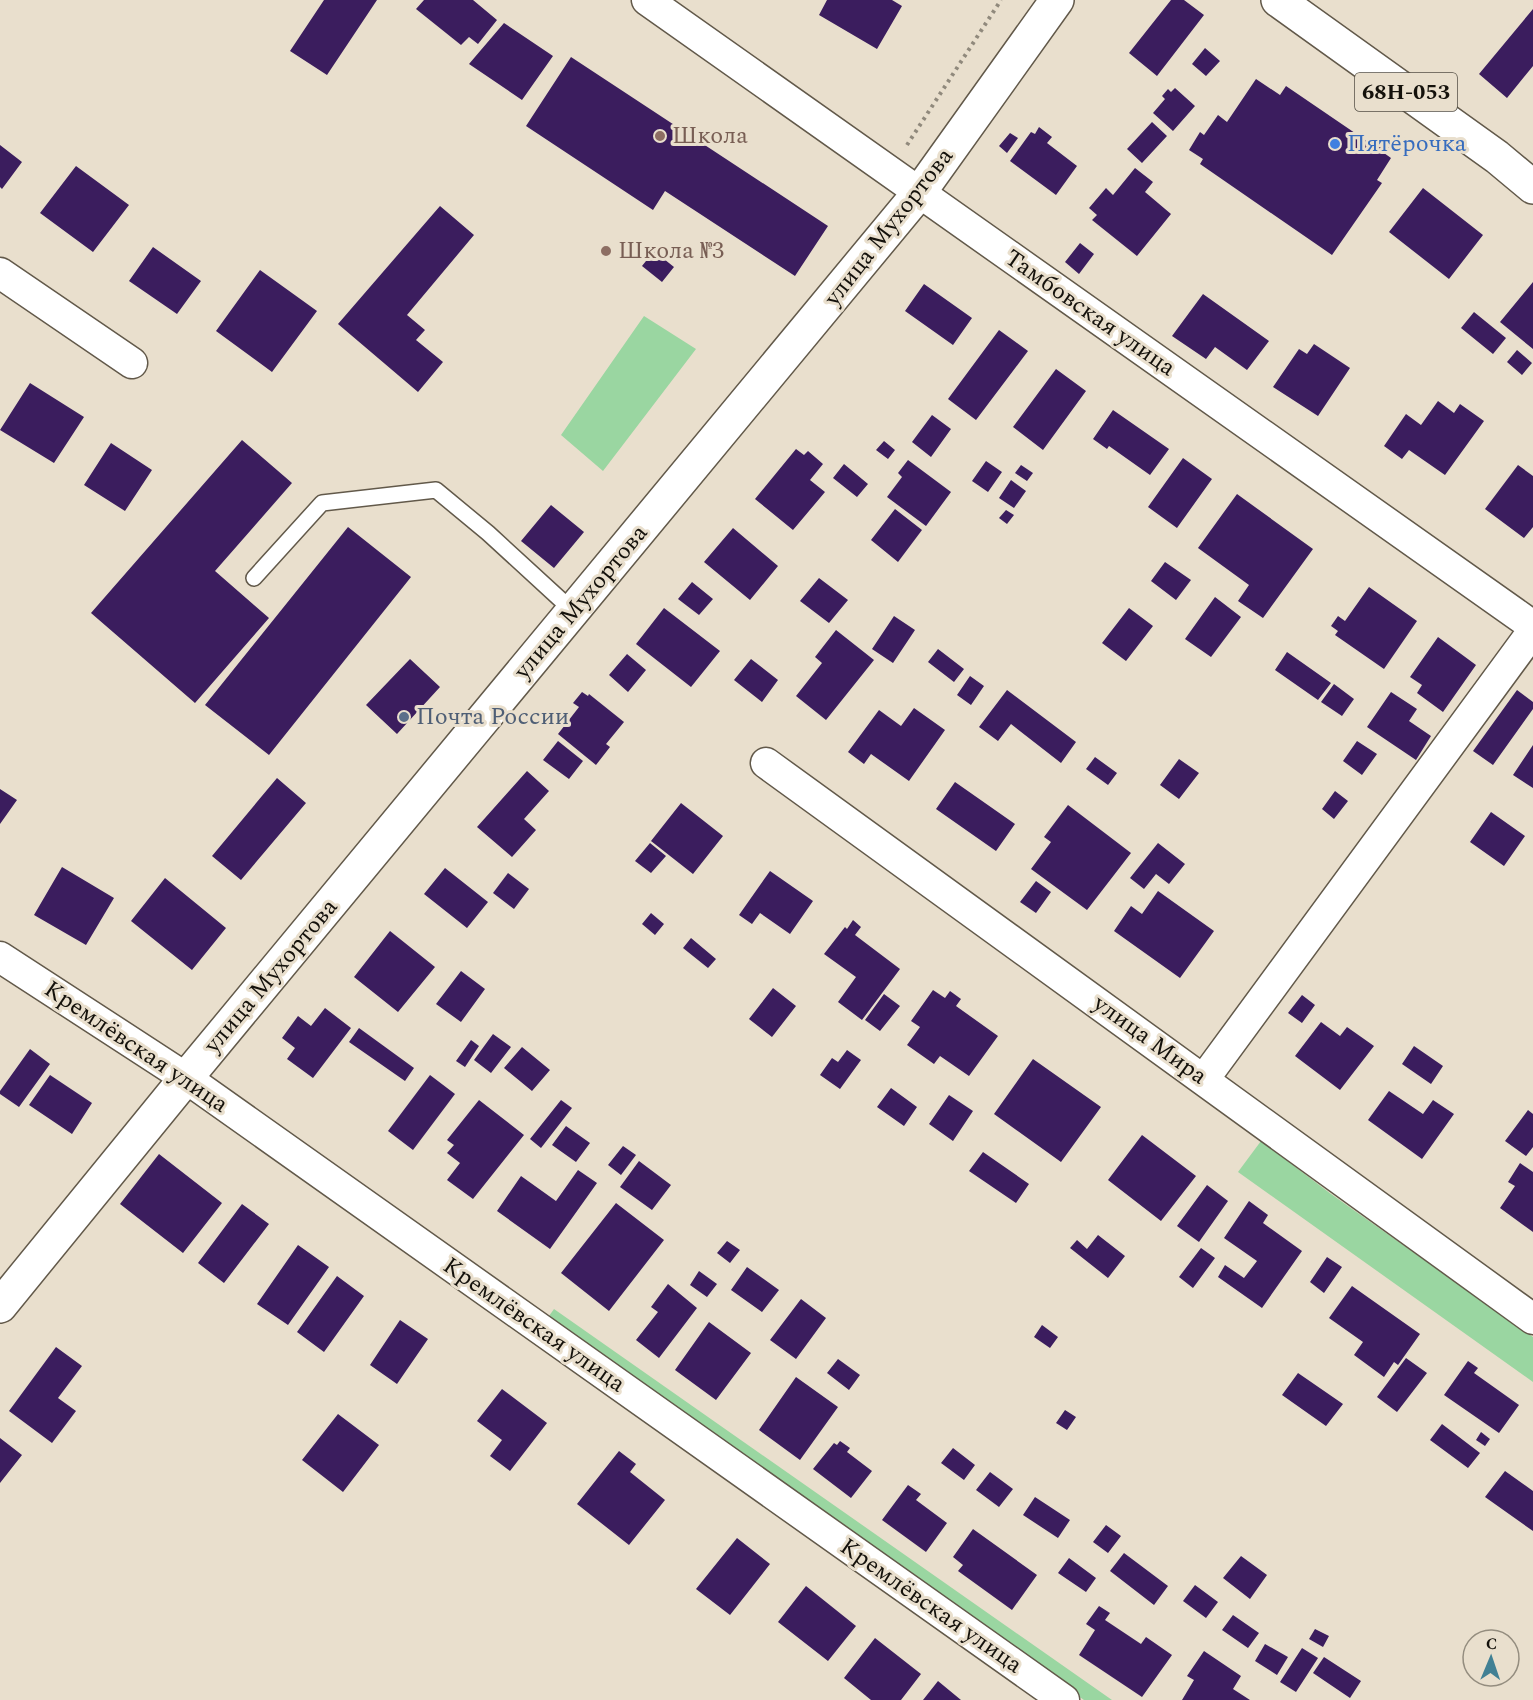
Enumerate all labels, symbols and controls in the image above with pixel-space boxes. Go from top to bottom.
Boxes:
road number: 68Н-053 [1355,73,1457,111]
place label: Школа [672,118,748,154]
place label: Пятёрочка [1347,126,1467,162]
marker: Школа [653,129,667,143]
marker: Пятёрочка [1328,137,1342,151]
street label: улица Мухортова [815,140,963,315]
place label: Школа №3 [618,233,724,269]
street label: Тамбовская улица [997,240,1183,386]
marker: Школа №3 [599,244,613,258]
street label: улица Мухортова [505,516,657,688]
place label: Почта России [416,699,569,735]
marker: Почта России [397,710,411,724]
street label: улица Мухортова [195,890,347,1062]
street label: Кремлёвская улица [36,972,236,1122]
street label: улица Мира [1085,986,1215,1094]
street label: Кремлёвская улица [435,1248,633,1402]
street label: Кремлёвская улица [832,1529,1030,1683]
north arrow [1461,1628,1521,1688]
text: С [1485,1632,1498,1656]

